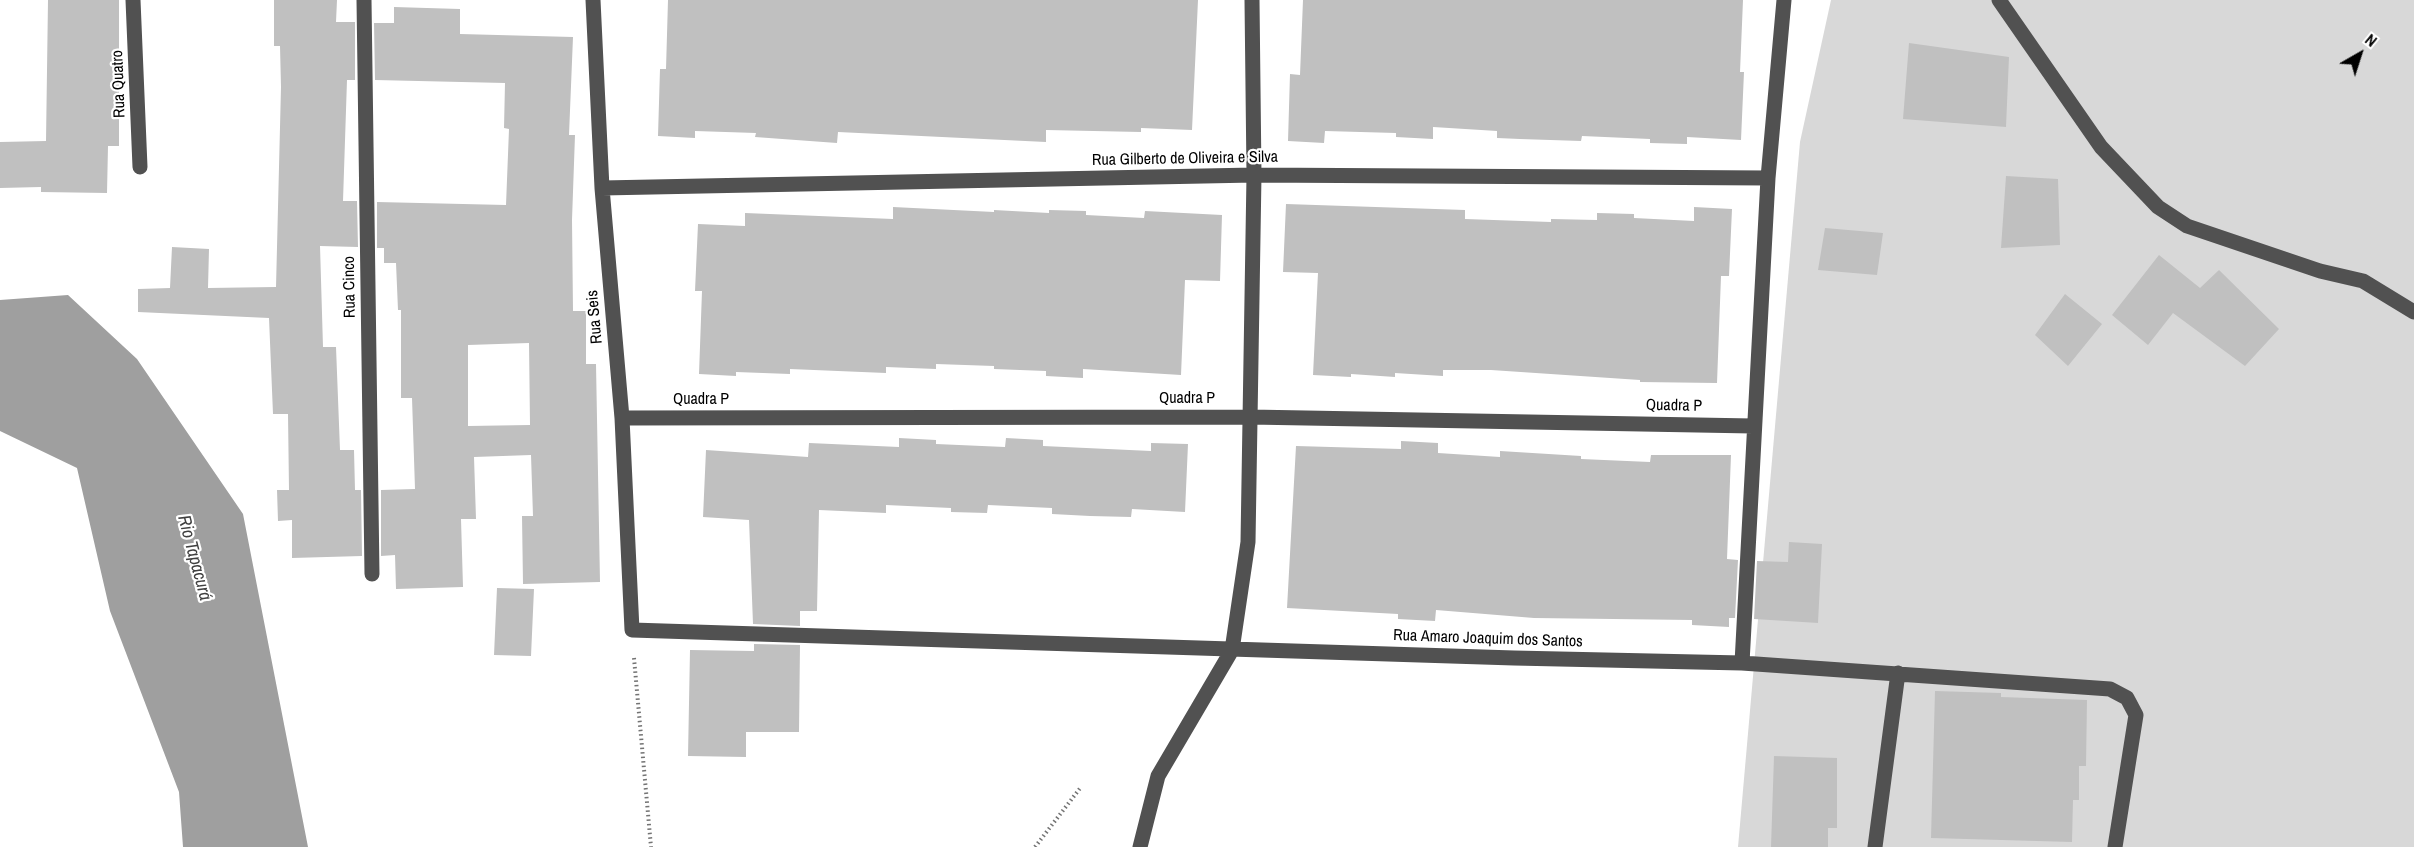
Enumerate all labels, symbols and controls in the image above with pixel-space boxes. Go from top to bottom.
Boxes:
north arrow [2330,24,2390,84]
text: N [2361,28,2382,52]
street label: Rua Quatro [108,50,130,118]
street label: Rua Gilberto de Oliveira e Silva [1092,148,1278,170]
street label: Rua Cinco [340,256,360,318]
street label: Rua Seis [583,289,607,345]
street label: Quadra P [1159,389,1215,409]
street label: Quadra P [673,390,729,410]
street label: Quadra P [1646,396,1702,416]
water label: Rio Tapacurá [172,513,216,603]
street label: Rua Amaro Joaquim dos Santos [1393,626,1583,652]

